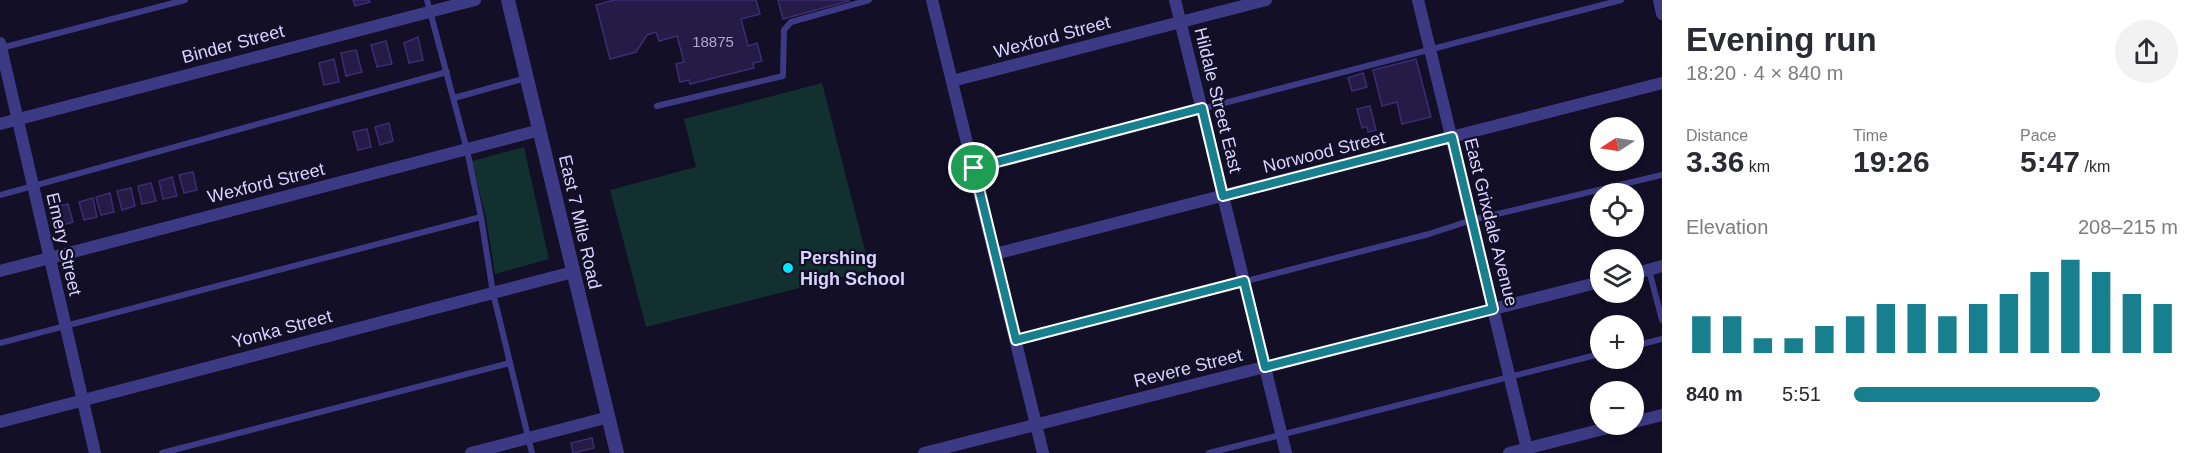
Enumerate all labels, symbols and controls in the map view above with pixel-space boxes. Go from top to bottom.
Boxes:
street label: Wexford Street [992,12,1112,62]
button: share [2115,20,2178,83]
street label: Binder Street [180,21,286,67]
text: Evening run [1686,21,1877,58]
street label: Hildale Street East [1190,25,1246,175]
house number: 18875 [692,33,734,50]
text: 18:20 · 4 × 840 m [1686,62,1843,84]
north arrow [1590,117,1644,171]
map controls [1590,117,1644,435]
street label: Norwood Street [1261,127,1387,177]
text: Distance [1686,127,1748,144]
text: Time [1853,127,1888,144]
text: Pace [2020,127,2056,144]
street label: East Grixdale Avenue [1460,136,1522,308]
pin [948,142,999,193]
text: 3.36 [1686,145,1744,178]
text: 19:26 [1853,145,1930,178]
text: 5:47 [2020,145,2080,178]
icon: arrive [957,151,990,184]
street label: East 7 Mile Road [555,153,605,291]
text: km [1744,158,1770,175]
text: /km [2080,158,2110,175]
street label: Wexford Street [205,159,327,207]
button: locate [1590,183,1644,237]
street label: Emery Street [42,191,86,297]
text: Elevation [1686,216,1768,238]
text: 208–215 m [2078,216,2178,238]
place label: Pershing High School [800,248,905,289]
button: layers [1590,249,1644,303]
marker: Pershing High School [781,261,795,275]
street label: Yonka Street [230,306,334,352]
button: + [1590,315,1644,369]
street label: Revere Street [1132,345,1244,391]
button: − [1590,381,1644,435]
text: 840 m [1686,383,1743,405]
text: 5:51 [1782,383,1821,405]

